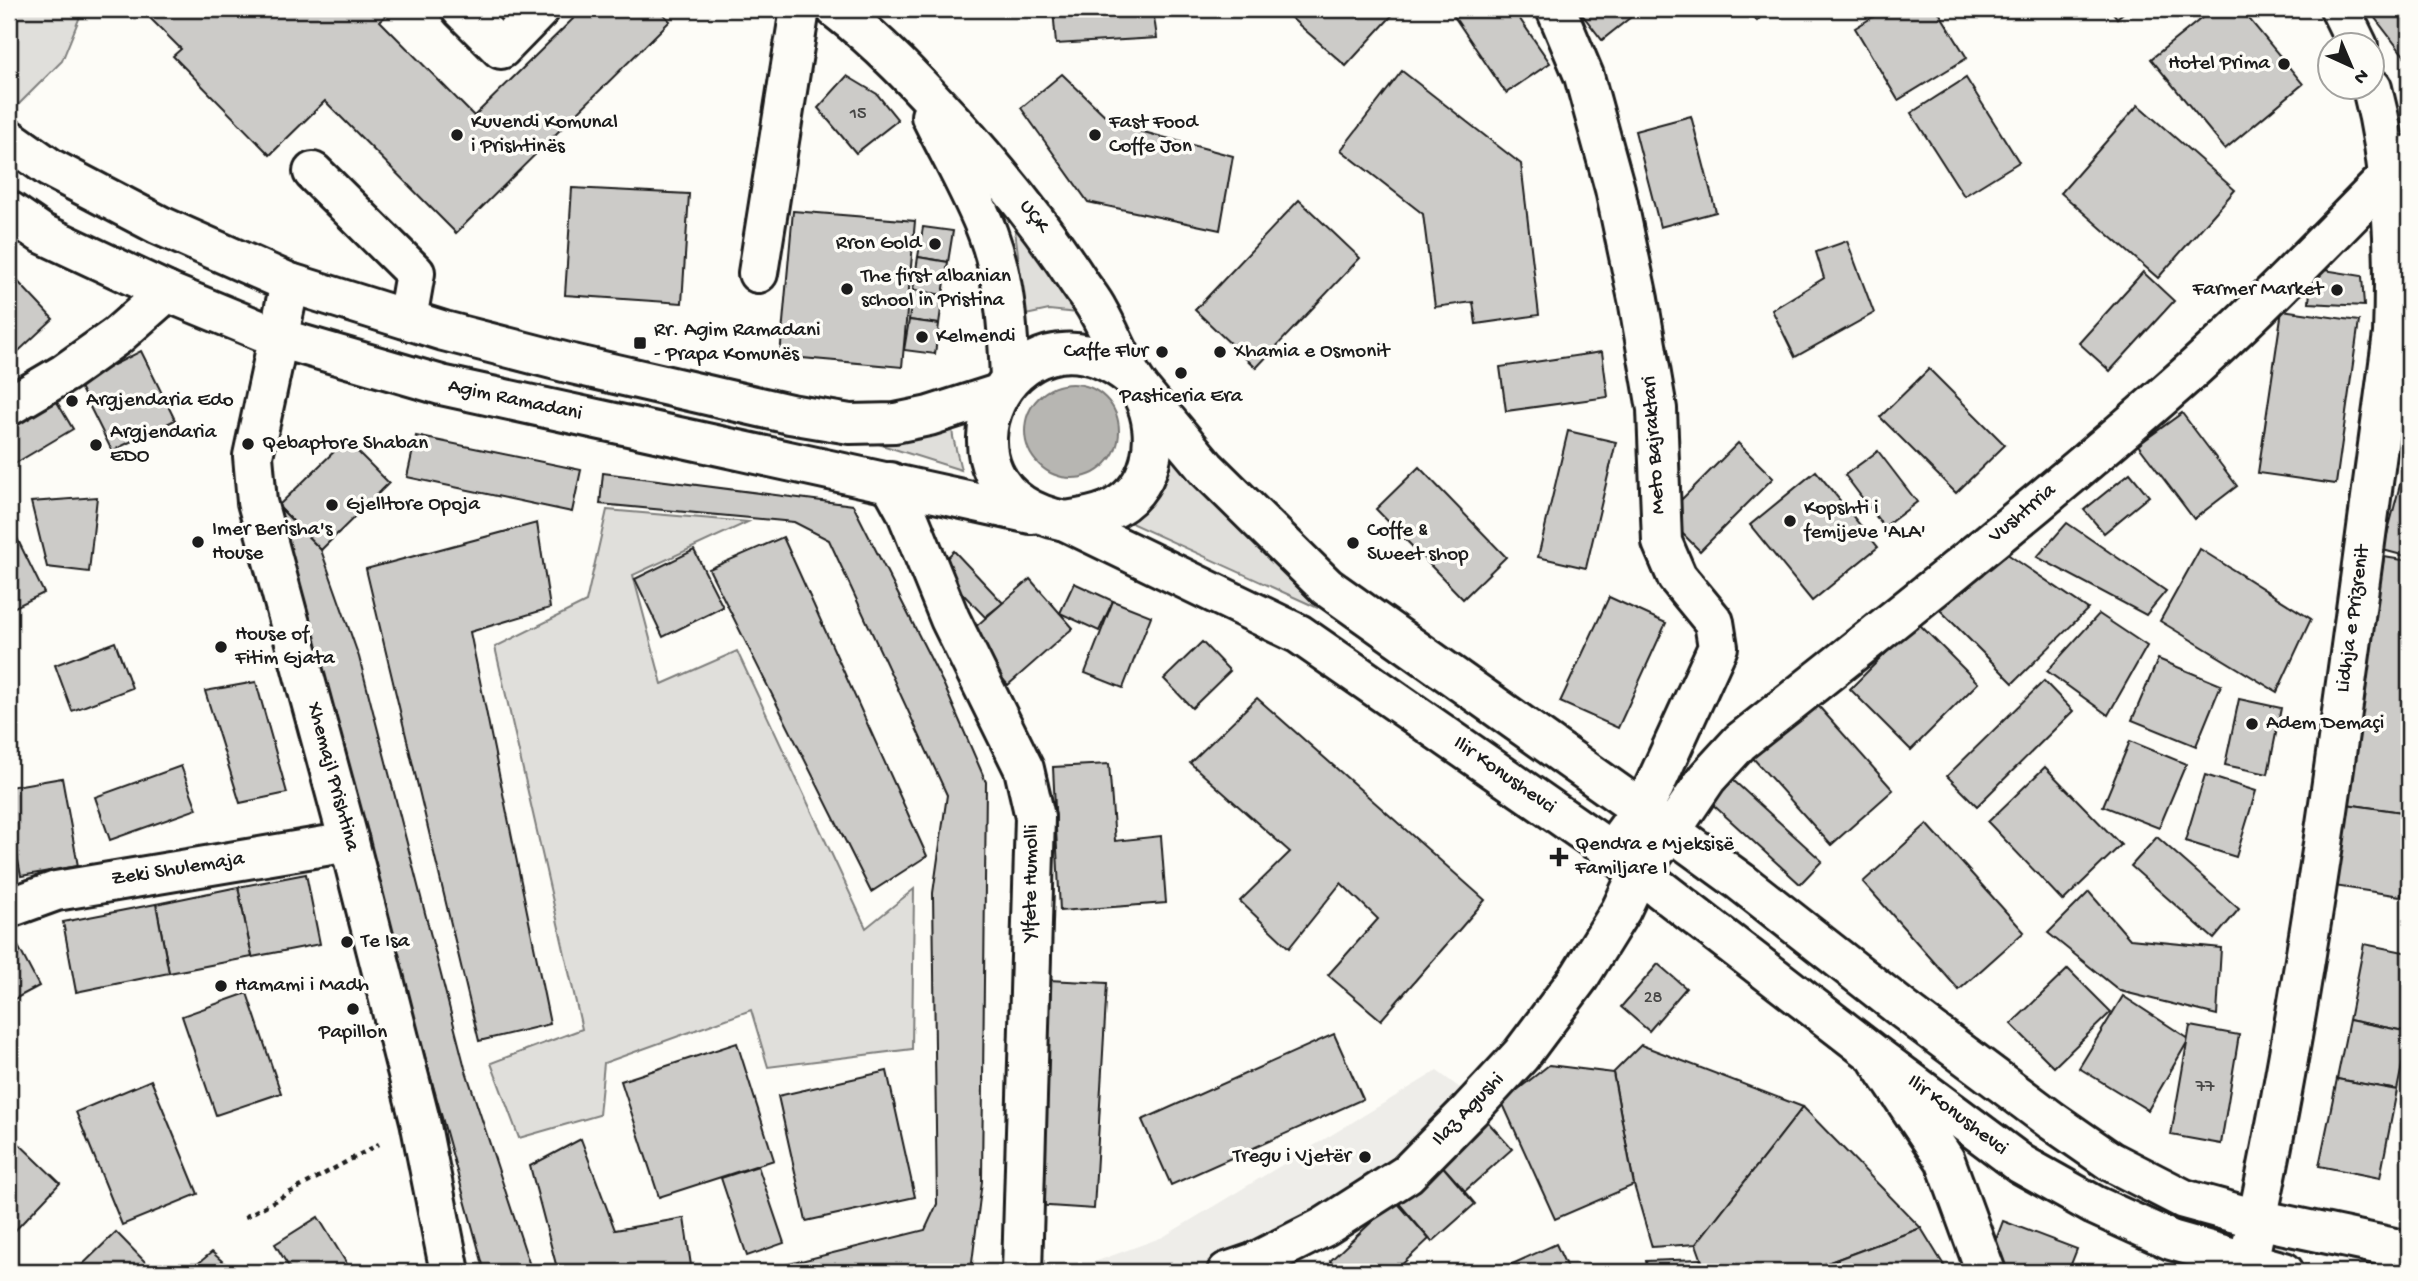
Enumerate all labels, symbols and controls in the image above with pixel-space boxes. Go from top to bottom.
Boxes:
north arrow [2316,32,2386,102]
place label: Hotel Prima [2168,52,2271,77]
marker: Hotel Prima [2276,56,2292,72]
text: N [2348,63,2373,88]
house number: 15 [849,104,866,125]
place label: Kuvendi Komunal i Prishtinës [471,111,618,160]
place label: Fast Food Coffe Jon [1108,111,1199,160]
marker: Kuvendi Komunal i Prishtinës [449,127,465,143]
marker: Fast Food Coffe Jon [1087,127,1103,143]
street label: UÇK [1012,195,1055,240]
place label: Rron Gold [836,232,923,257]
marker: Rron Gold [927,236,943,252]
place label: The first albanian school in Pristina [860,265,1011,314]
place label: Farmer Market [2192,278,2325,303]
marker: The first albanian school in Pristina [839,281,855,297]
marker: Farmer Market [2329,282,2345,298]
place label: Rr. Agim Ramadani - Prapa Komunës [654,319,821,368]
place label: Kelmendi [936,325,1016,350]
marker: Kelmendi [914,329,930,345]
marker: Rr. Agim Ramadani - Prapa Komunës [632,335,648,351]
place label: Caffe Flur [1064,340,1150,365]
place label: Xhamia e Osmonit [1233,340,1392,365]
marker: Caffe Flur [1154,344,1170,360]
marker: Xhamia e Osmonit [1212,344,1228,360]
marker: Pasticeria Era [1173,365,1189,381]
street label: Agim Ramadani [446,375,584,427]
street label: Meto Bajraktari [1638,375,1672,515]
place label: Pasticeria Era [1119,385,1244,410]
place label: Argjendaria Edo [86,389,234,414]
marker: Argjendaria Edo [64,393,80,409]
place label: Argjendaria EDO [110,421,218,470]
place label: Qebaptore Shaban [262,432,428,457]
marker: Qebaptore Shaban [240,436,256,452]
marker: Argjendaria EDO [88,437,104,453]
street label: Vushtrria [1983,478,2063,550]
place label: Gjelltore Opoja [346,493,481,518]
marker: Gjelltore Opoja [324,497,340,513]
place label: Kopshti i femijeve 'ALA' [1803,497,1926,546]
marker: Kopshti i femijeve 'ALA' [1782,513,1798,529]
place label: Imer Berisha's House [212,518,334,567]
place label: Coffe & Sweet shop [1367,519,1469,568]
marker: Imer Berisha's House [190,534,206,550]
marker: Coffe & Sweet shop [1345,535,1361,551]
street label: Lidhja e Prizrenit [2331,541,2377,694]
place label: House of Fitim Gjata [234,623,336,672]
marker: House of Fitim Gjata [213,639,229,655]
street label: Xhemajl Prishtina [300,699,364,855]
place label: Adem Demaçi [2266,712,2384,737]
marker: Adem Demaçi [2244,716,2260,732]
street label: Ilir Konushevci [1448,731,1560,821]
street label: Ylfete Humolli [1018,824,1046,944]
place label: Qendra e Mjeksisë Familjare I [1574,833,1735,882]
street label: Zeki Shulemaja [110,847,247,893]
marker: Qendra e Mjeksisë Familjare I [1549,847,1569,867]
place label: Te Isa [360,930,411,955]
marker: Te Isa [339,934,355,950]
place label: Hamami i Madh [235,974,369,999]
marker: Hamami i Madh [213,978,229,994]
house number: 28 [1644,988,1662,1009]
marker: Papillon [345,1001,361,1017]
place label: Papillon [318,1021,387,1046]
street label: Ilaz Agushi [1428,1068,1510,1152]
street label: Ilir Konushevci [1902,1070,2012,1162]
house number: 77 [2195,1077,2215,1098]
place label: Tregu i Vjetër [1232,1145,1353,1170]
marker: Tregu i Vjetër [1357,1149,1373,1165]

